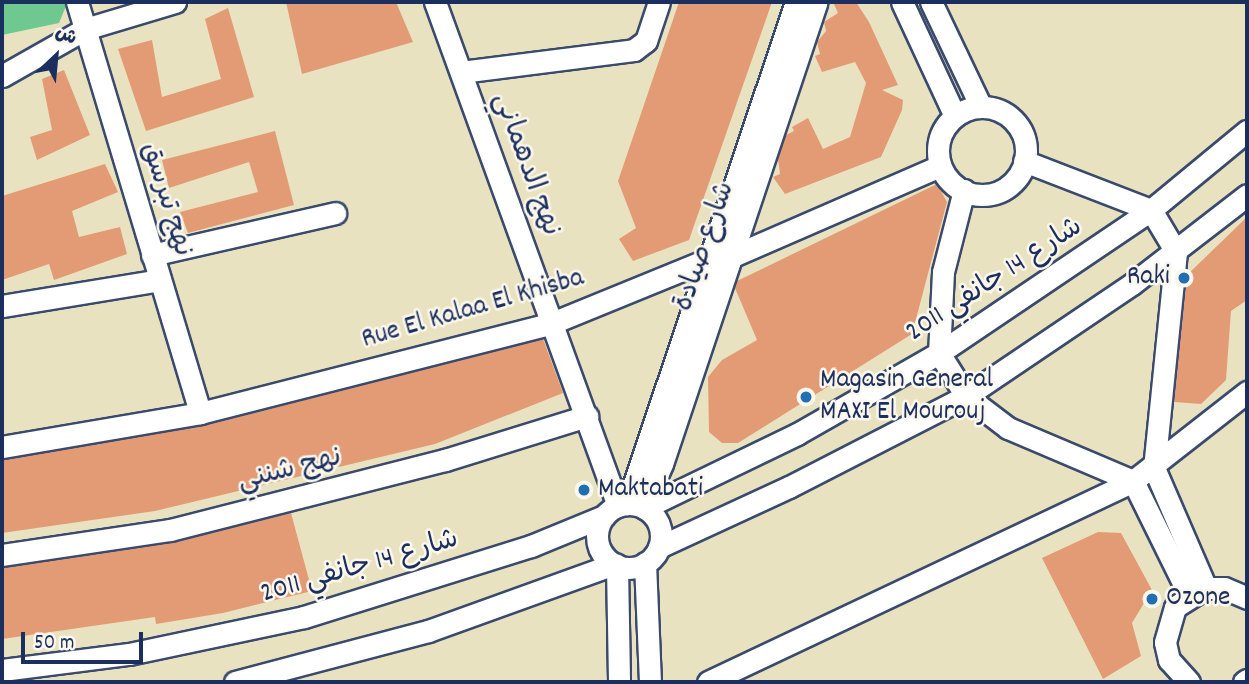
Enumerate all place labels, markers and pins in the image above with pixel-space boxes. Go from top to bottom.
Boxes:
place label: Raki [1127,261,1170,295]
marker: Raki [1176,270,1192,286]
place label: Magasin General MAXI El Mourouj [820,364,993,430]
marker: Magasin General MAXI El Mourouj [798,389,814,405]
place label: Maktabati [598,473,703,507]
marker: Maktabati [576,482,592,498]
place label: Ozone [1166,582,1230,616]
marker: Ozone [1144,591,1160,607]

